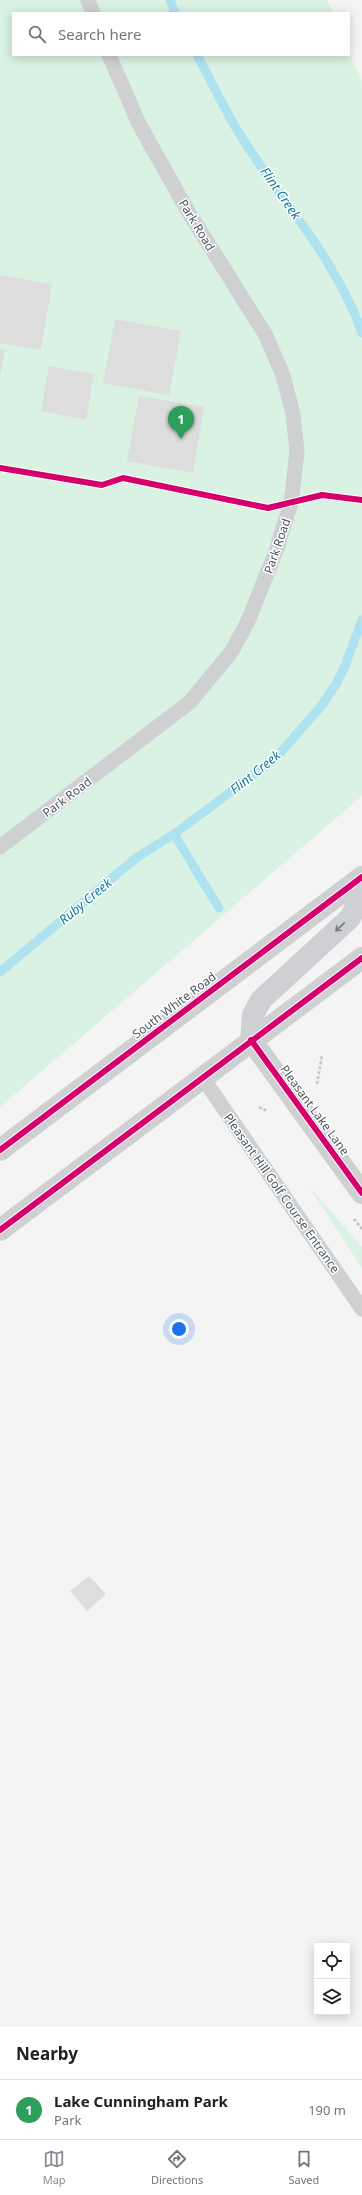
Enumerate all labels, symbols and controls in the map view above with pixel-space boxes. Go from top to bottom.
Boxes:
search box [12,12,350,56]
icon: search [26,23,48,45]
text: Search here [58,24,141,44]
water label: Flint Creek [256,163,306,223]
street label: Park Road [175,196,219,254]
pin: 1 [168,406,194,439]
street label: Park Road [260,516,294,576]
water label: Flint Creek [226,746,284,798]
street label: Park Road [39,773,95,821]
water label: Ruby Creek [55,873,116,928]
one-way arrow [336,922,346,931]
street label: South White Road [129,968,219,1042]
street label: Pleasant Lake Lane [276,1061,354,1159]
street label: Pleasant Hill Golf Course Entrance [220,1110,344,1277]
your location [169,1319,189,1339]
map controls [314,1943,350,2015]
button: locate [314,1943,350,1979]
button: layers [314,1979,350,2015]
text: Nearby [16,2042,78,2065]
text: Lake Cunningham Park [54,2091,228,2111]
text: 1 [25,2101,33,2119]
text: 190 m [308,2101,346,2119]
text: Park [54,2111,81,2129]
tab: Map [43,2148,66,2187]
tab: Directions [151,2148,203,2187]
tab: Saved [289,2148,319,2187]

